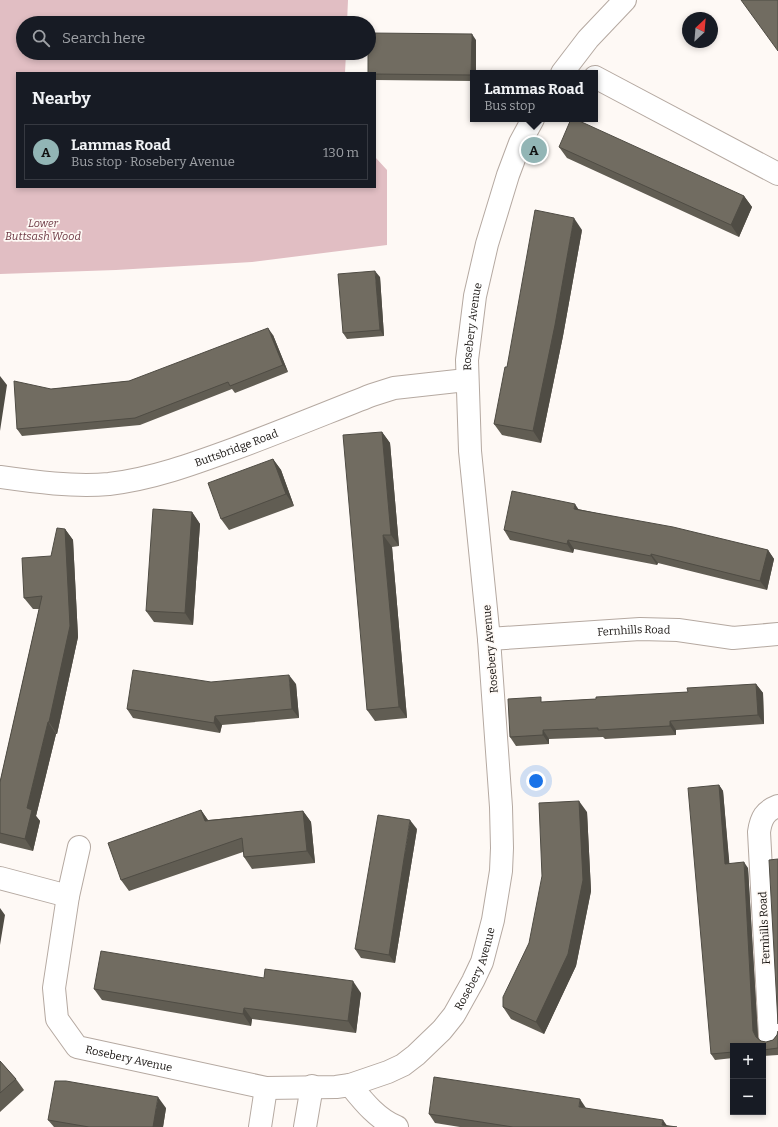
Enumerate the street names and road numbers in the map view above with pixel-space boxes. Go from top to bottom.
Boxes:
street label: Rosebery Avenue [461,281,485,371]
street label: Buttsbridge Road [193,427,280,470]
street label: Rosebery Avenue [480,604,501,694]
street label: Fernhills Road [597,623,671,639]
street label: Fernhills Road [756,891,773,965]
street label: Rosebery Avenue [452,926,498,1012]
street label: Rosebery Avenue [84,1043,174,1075]

